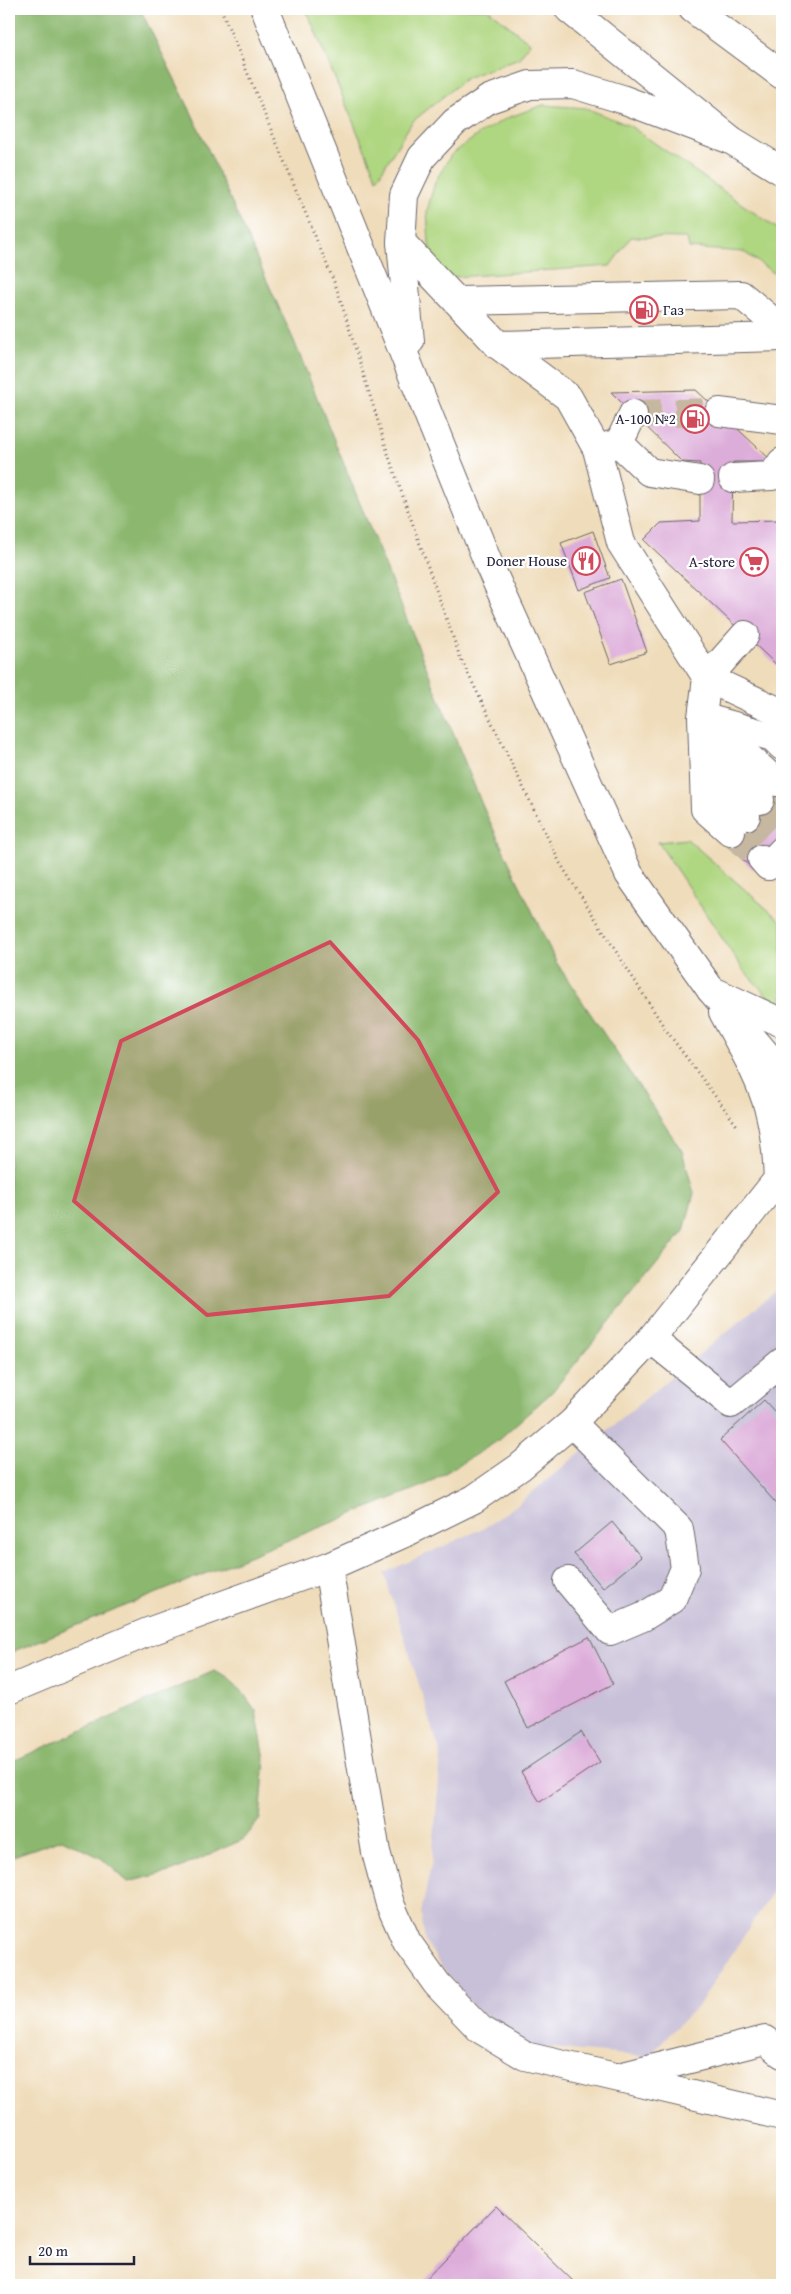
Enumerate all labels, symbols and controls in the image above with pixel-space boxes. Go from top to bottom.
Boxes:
fuel station icon: Газ [629,295,659,325]
place label: Газ [663,299,684,320]
fuel station icon: А-100 №2 [680,404,710,434]
place label: А-100 №2 [615,408,676,429]
restaurant icon: Doner House [571,546,601,576]
supermarket icon: A-store [739,547,769,577]
place label: Doner House [487,550,567,571]
place label: A-store [689,551,735,572]
scale bar [30,2234,134,2266]
text: 20 m [38,2240,69,2261]

